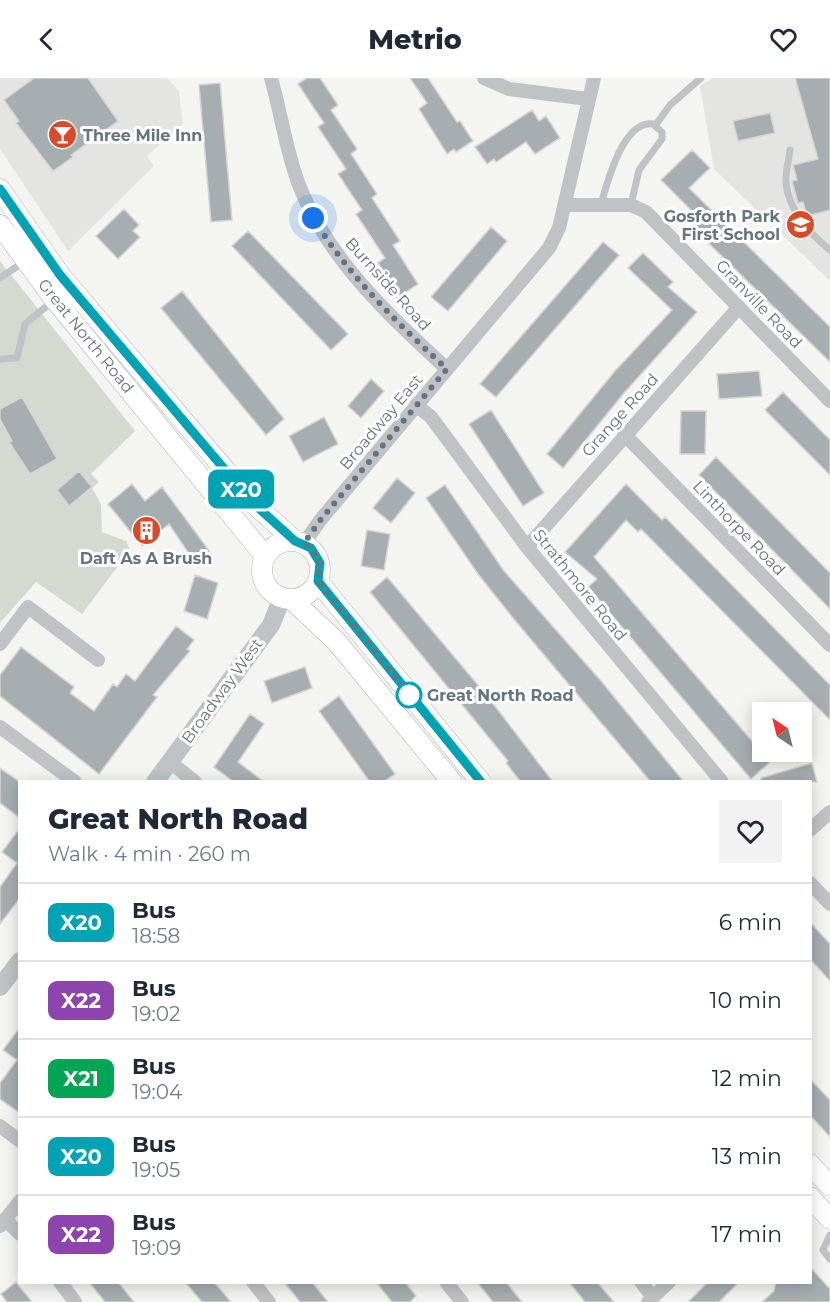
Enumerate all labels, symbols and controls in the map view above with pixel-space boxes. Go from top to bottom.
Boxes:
icon: back [30,23,63,56]
text: Metrio [368,23,462,56]
icon: heart [767,23,800,56]
bar icon: Three Mile Inn [46,119,78,151]
place label: Three Mile Inn [83,126,202,145]
your location [298,203,328,233]
place label: Gosforth Park First School [664,207,781,244]
school or university icon: Gosforth Park First School [785,209,817,241]
street label: Burnside Road [341,234,435,334]
street label: Granville Road [712,256,806,352]
street label: Great North Road [34,275,138,397]
street label: Broadway East [336,370,427,474]
street label: Grange Road [578,370,662,460]
line badge: X20 [206,470,276,508]
text: X20 [220,477,262,502]
street label: Linthorpe Road [689,477,789,579]
building icon: Daft As A Brush [130,514,162,546]
street label: Strathmore Road [529,525,631,645]
place label: Daft As A Brush [80,549,212,568]
street label: Broadway West [178,634,267,747]
marker: Great North Road [396,682,422,708]
place label: Great North Road [427,686,574,705]
north arrow [752,702,812,762]
map controls [752,702,812,762]
button: heart [719,800,782,863]
text: Great North Road [48,802,308,836]
text: Walk · 4 min · 260 m [48,842,251,866]
text: Bus [132,897,176,924]
text: 6 min [719,909,782,936]
text: X20 [60,910,102,935]
text: 18:58 [132,924,180,948]
text: Bus [132,975,176,1002]
text: 10 min [710,987,782,1014]
text: X22 [61,988,101,1013]
text: 19:02 [132,1002,180,1026]
text: Bus [132,1053,176,1080]
text: 12 min [712,1065,782,1092]
text: X21 [63,1066,99,1091]
text: 19:04 [132,1080,182,1104]
text: Bus [132,1131,176,1158]
text: 13 min [712,1143,782,1170]
text: X20 [60,1144,102,1169]
text: 19:05 [132,1158,180,1182]
text: Bus [132,1209,176,1236]
text: 17 min [711,1221,782,1248]
text: X22 [61,1222,101,1247]
text: 19:09 [132,1236,181,1260]

